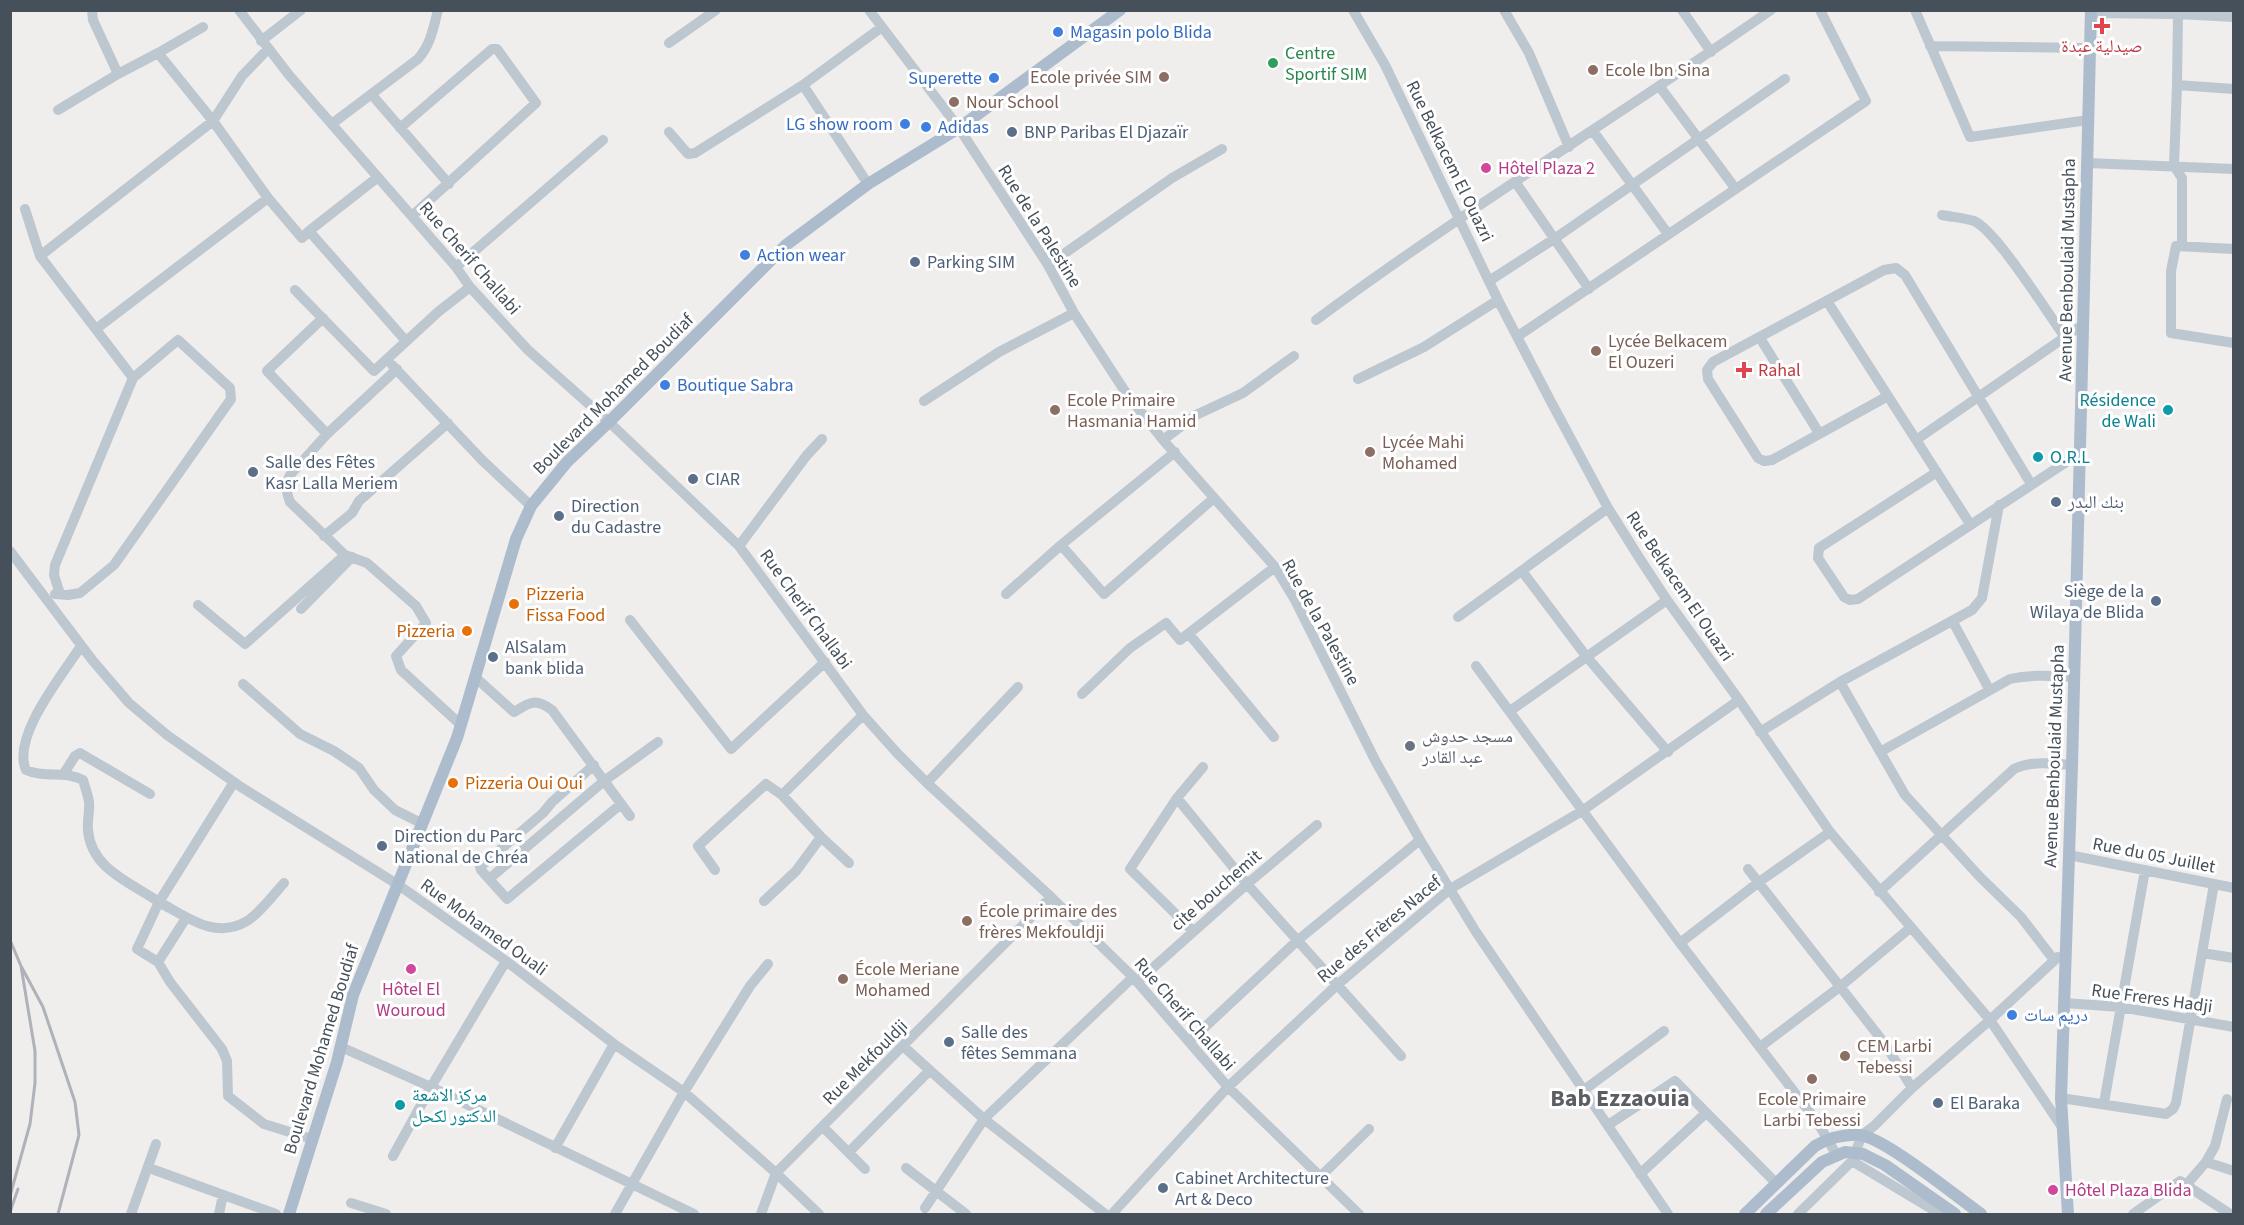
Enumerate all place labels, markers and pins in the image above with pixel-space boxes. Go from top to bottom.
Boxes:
marker: صيدلية عبدة [2095,19,2109,33]
place label: Magasin polo Blida [1070,20,1212,45]
marker: Magasin polo Blida [1051,25,1065,39]
place label: صيدلية عبدة [2061,34,2143,59]
place label: Centre Sportif SIM [1285,41,1367,87]
marker: Centre Sportif SIM [1266,56,1280,70]
place label: Ecole Ibn Sina [1605,58,1710,83]
marker: Ecole Ibn Sina [1586,63,1600,77]
place label: Ecole privée SIM [1030,65,1152,90]
place label: Superette [908,66,982,91]
marker: Ecole privée SIM [1157,70,1171,84]
marker: Superette [987,71,1001,85]
place label: Nour School [966,90,1059,115]
marker: Nour School [947,95,961,109]
place label: LG show room [786,112,893,137]
place label: Adidas [938,115,989,140]
marker: LG show room [898,117,912,131]
marker: Adidas [919,120,933,134]
place label: BNP Paribas El Djazaïr [1024,120,1189,145]
marker: BNP Paribas El Djazaïr [1005,125,1019,139]
place label: Hôtel Plaza 2 [1498,156,1595,181]
marker: Hôtel Plaza 2 [1479,161,1493,175]
place label: Action wear [757,243,846,268]
marker: Action wear [738,248,752,262]
place label: Parking SIM [927,250,1015,275]
marker: Parking SIM [908,255,922,269]
place label: Lycée Belkacem El Ouzeri [1608,329,1727,375]
marker: Lycée Belkacem El Ouzeri [1589,344,1603,358]
place label: Rahal [1758,358,1801,383]
marker: Rahal [1735,361,1753,379]
place label: Boutique Sabra [677,373,793,398]
marker: Boutique Sabra [658,378,672,392]
place label: Ecole Primaire Hasmania Hamid [1067,388,1196,434]
place label: Résidence de Wali [2080,388,2156,434]
marker: Ecole Primaire Hasmania Hamid [1048,403,1062,417]
marker: Résidence de Wali [2161,403,2175,417]
place label: Lycée Mahi Mohamed [1382,430,1464,476]
marker: Lycée Mahi Mohamed [1363,445,1377,459]
place label: O.R.L [2050,445,2090,470]
place label: Salle des Fêtes Kasr Lalla Meriem [265,450,398,496]
marker: O.R.L [2031,450,2045,464]
marker: Salle des Fêtes Kasr Lalla Meriem [246,465,260,479]
place label: CIAR [705,467,740,492]
marker: CIAR [686,472,700,486]
place label: بنك البدر [2067,490,2124,515]
place label: Direction du Cadastre [571,494,661,540]
marker: بنك البدر [2049,495,2063,509]
marker: Direction du Cadastre [552,509,566,523]
place label: Siège de la Wilaya de Blida [2030,579,2144,625]
place label: Pizzeria Fissa Food [526,582,605,628]
marker: Siège de la Wilaya de Blida [2149,594,2163,608]
marker: Pizzeria Fissa Food [507,597,521,611]
place label: Pizzeria [397,619,455,644]
marker: Pizzeria [460,624,474,638]
place label: AlSalam bank blida [505,635,584,681]
marker: AlSalam bank blida [486,650,500,664]
place label: مسجد حدوش عبد القادر [1421,724,1513,770]
marker: مسجد حدوش عبد القادر [1403,739,1417,753]
place label: Pizzeria Oui Oui [465,771,583,796]
marker: Pizzeria Oui Oui [446,776,460,790]
place label: Direction du Parc National de Chréa [394,824,528,870]
marker: Direction du Parc National de Chréa [375,839,389,853]
place label: École primaire des frères Mekfouldji [979,899,1117,945]
marker: École primaire des frères Mekfouldji [960,914,974,928]
place label: École Meriane Mohamed [855,957,960,1003]
marker: Hôtel El Wouroud [404,962,418,976]
marker: École Meriane Mohamed [836,972,850,986]
place label: Hôtel El Wouroud [376,977,446,1023]
place label: دريم سات [2024,1003,2088,1028]
marker: دريم سات [2005,1008,2019,1022]
place label: Salle des fêtes Semmana [961,1020,1077,1066]
place label: CEM Larbi Tebessi [1857,1034,1932,1080]
marker: Salle des fêtes Semmana [942,1035,956,1049]
marker: CEM Larbi Tebessi [1838,1049,1852,1063]
marker: Ecole Primaire Larbi Tebessi [1805,1072,1819,1086]
place label: مركز الاشعة الدكتور لكحل [412,1083,496,1129]
place label: Ecole Primaire Larbi Tebessi [1758,1087,1866,1133]
place label: El Baraka [1950,1091,2020,1116]
marker: El Baraka [1931,1096,1945,1110]
marker: مركز الاشعة الدكتور لكحل [393,1098,407,1112]
place label: Cabinet Architecture Art & Deco [1175,1166,1329,1212]
place label: Hôtel Plaza Blida [2065,1178,2192,1203]
marker: Cabinet Architecture Art & Deco [1156,1181,1170,1195]
marker: Hôtel Plaza Blida [2046,1183,2060,1197]

